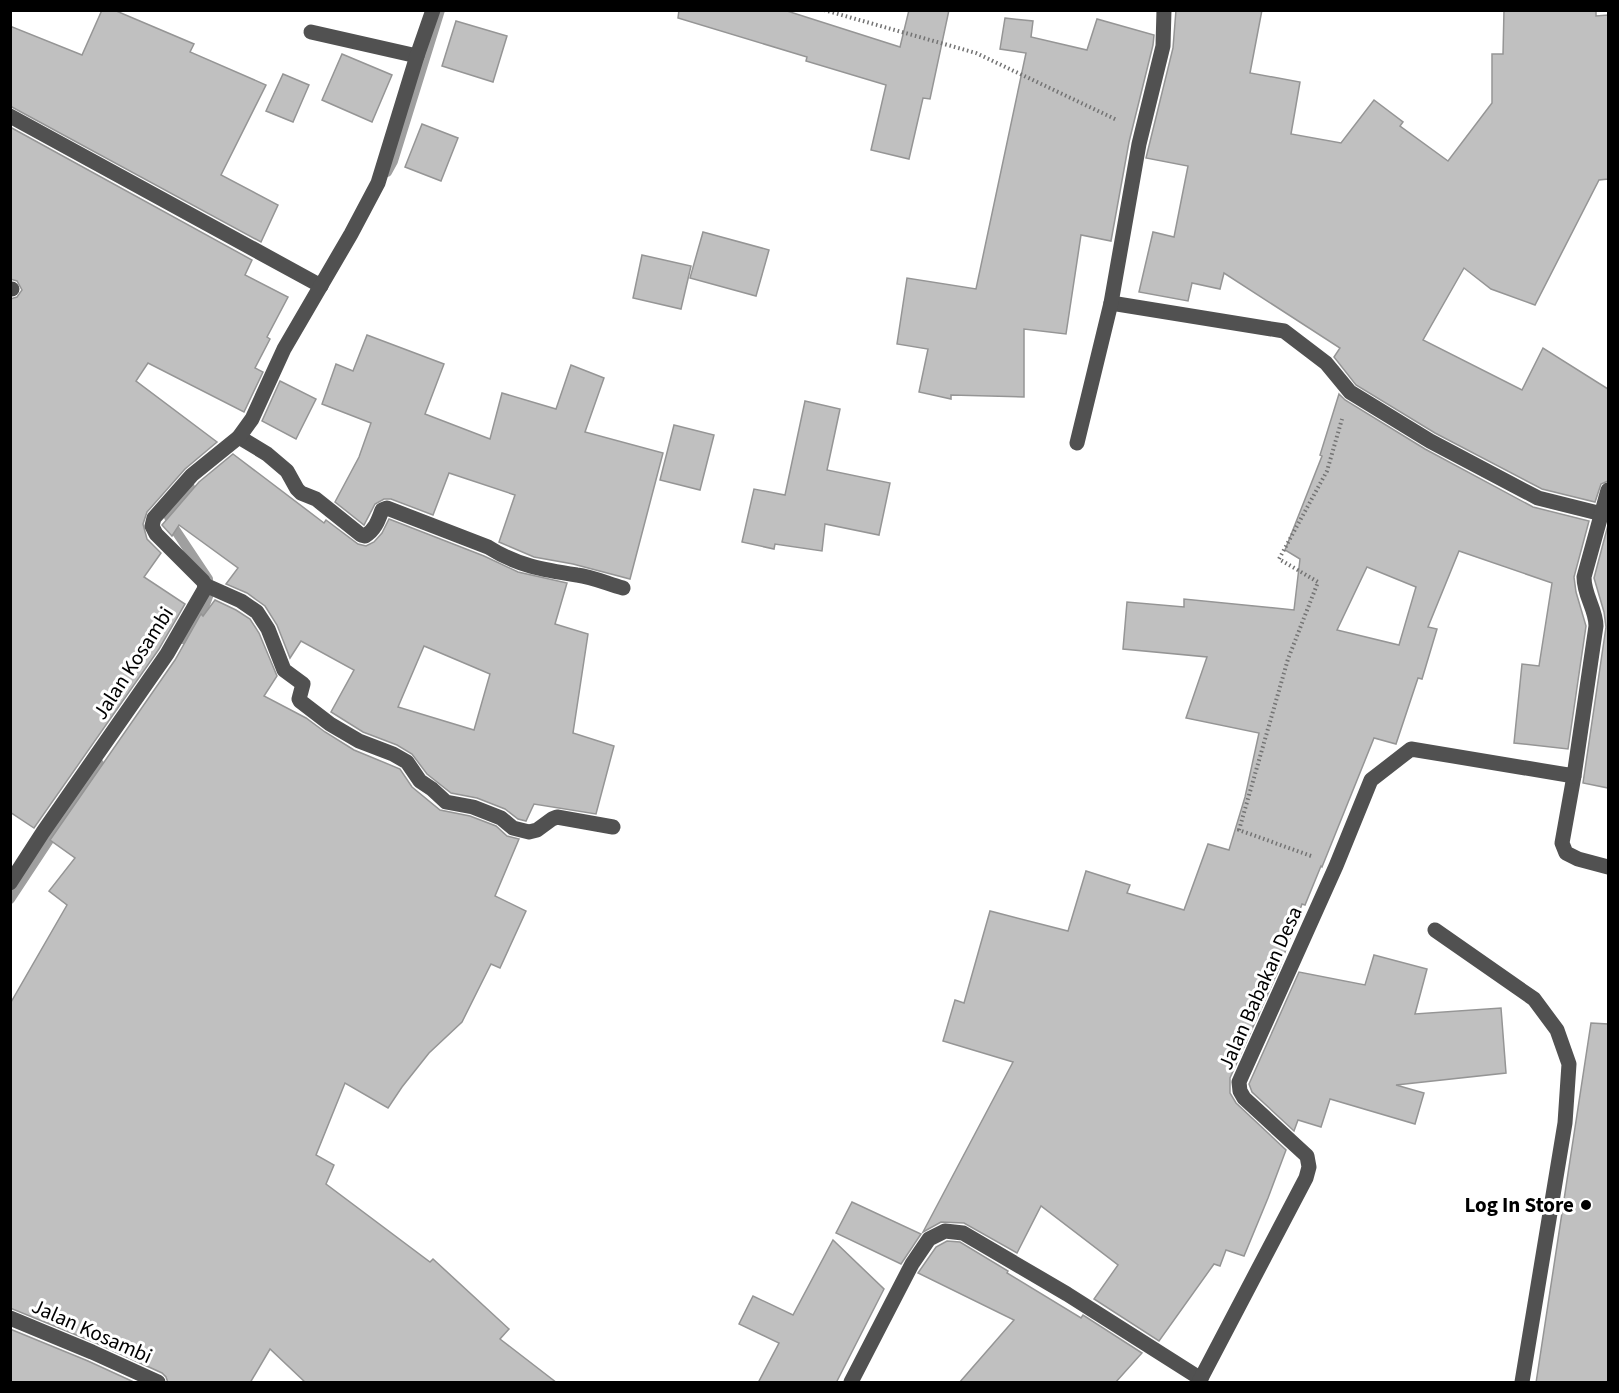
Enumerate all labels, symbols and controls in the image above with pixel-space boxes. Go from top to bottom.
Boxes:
street label: Jalan Kosambi [85,601,181,725]
street label: Jalan Babakan Desa [1210,901,1310,1075]
place label: Log In Store [1464,1190,1574,1220]
marker: Log In Store [1579,1198,1593,1212]
street label: Jalan Kosambi [27,1291,157,1371]

